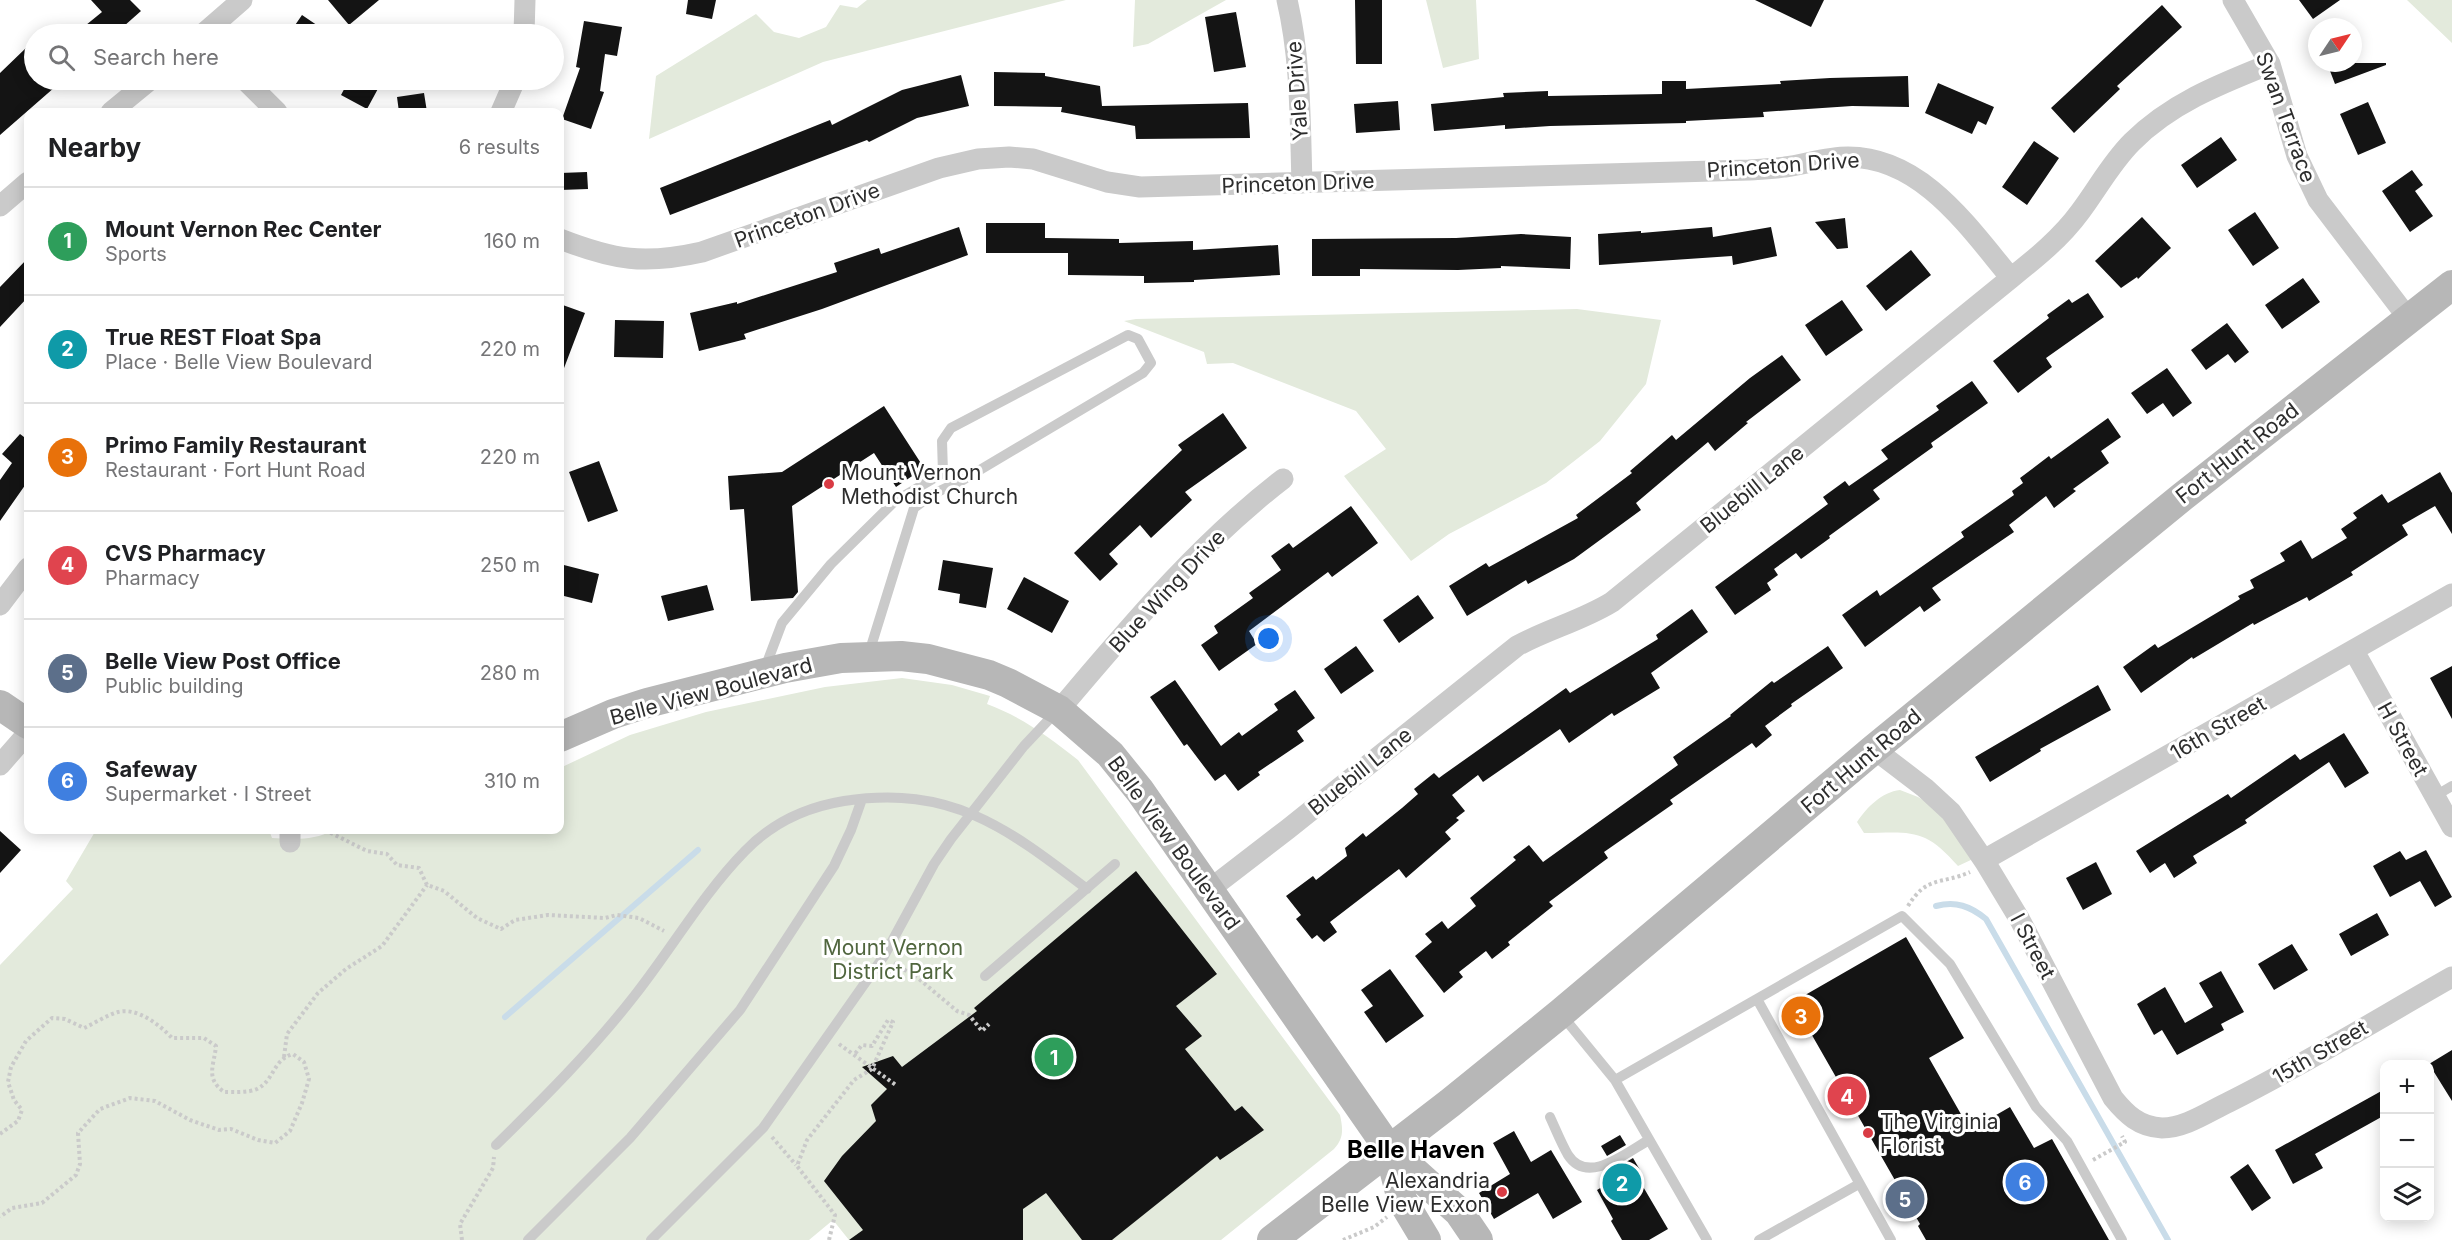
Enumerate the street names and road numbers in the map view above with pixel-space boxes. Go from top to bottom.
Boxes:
street label: Yale Drive [1281,40,1313,142]
street label: Swan Terrace [2251,48,2321,186]
street label: Princeton Drive [1706,147,1860,183]
street label: Princeton Drive [1221,168,1375,198]
street label: Princeton Drive [731,177,883,253]
street label: Fort Hunt Road [2171,397,2303,509]
street label: Bluebill Lane [1695,440,1809,538]
street label: Blue Wing Drive [1104,525,1230,657]
street label: Belle View Boulevard [607,652,815,730]
street label: 16th Street [2166,691,2270,765]
street label: H Street [2372,698,2434,780]
street label: Fort Hunt Road [1796,704,1926,818]
street label: Bluebill Lane [1303,722,1417,820]
street label: Belle View Boulevard [1103,751,1245,935]
street label: I Street [2005,909,2061,983]
street label: 15th Street [2268,1015,2372,1089]

